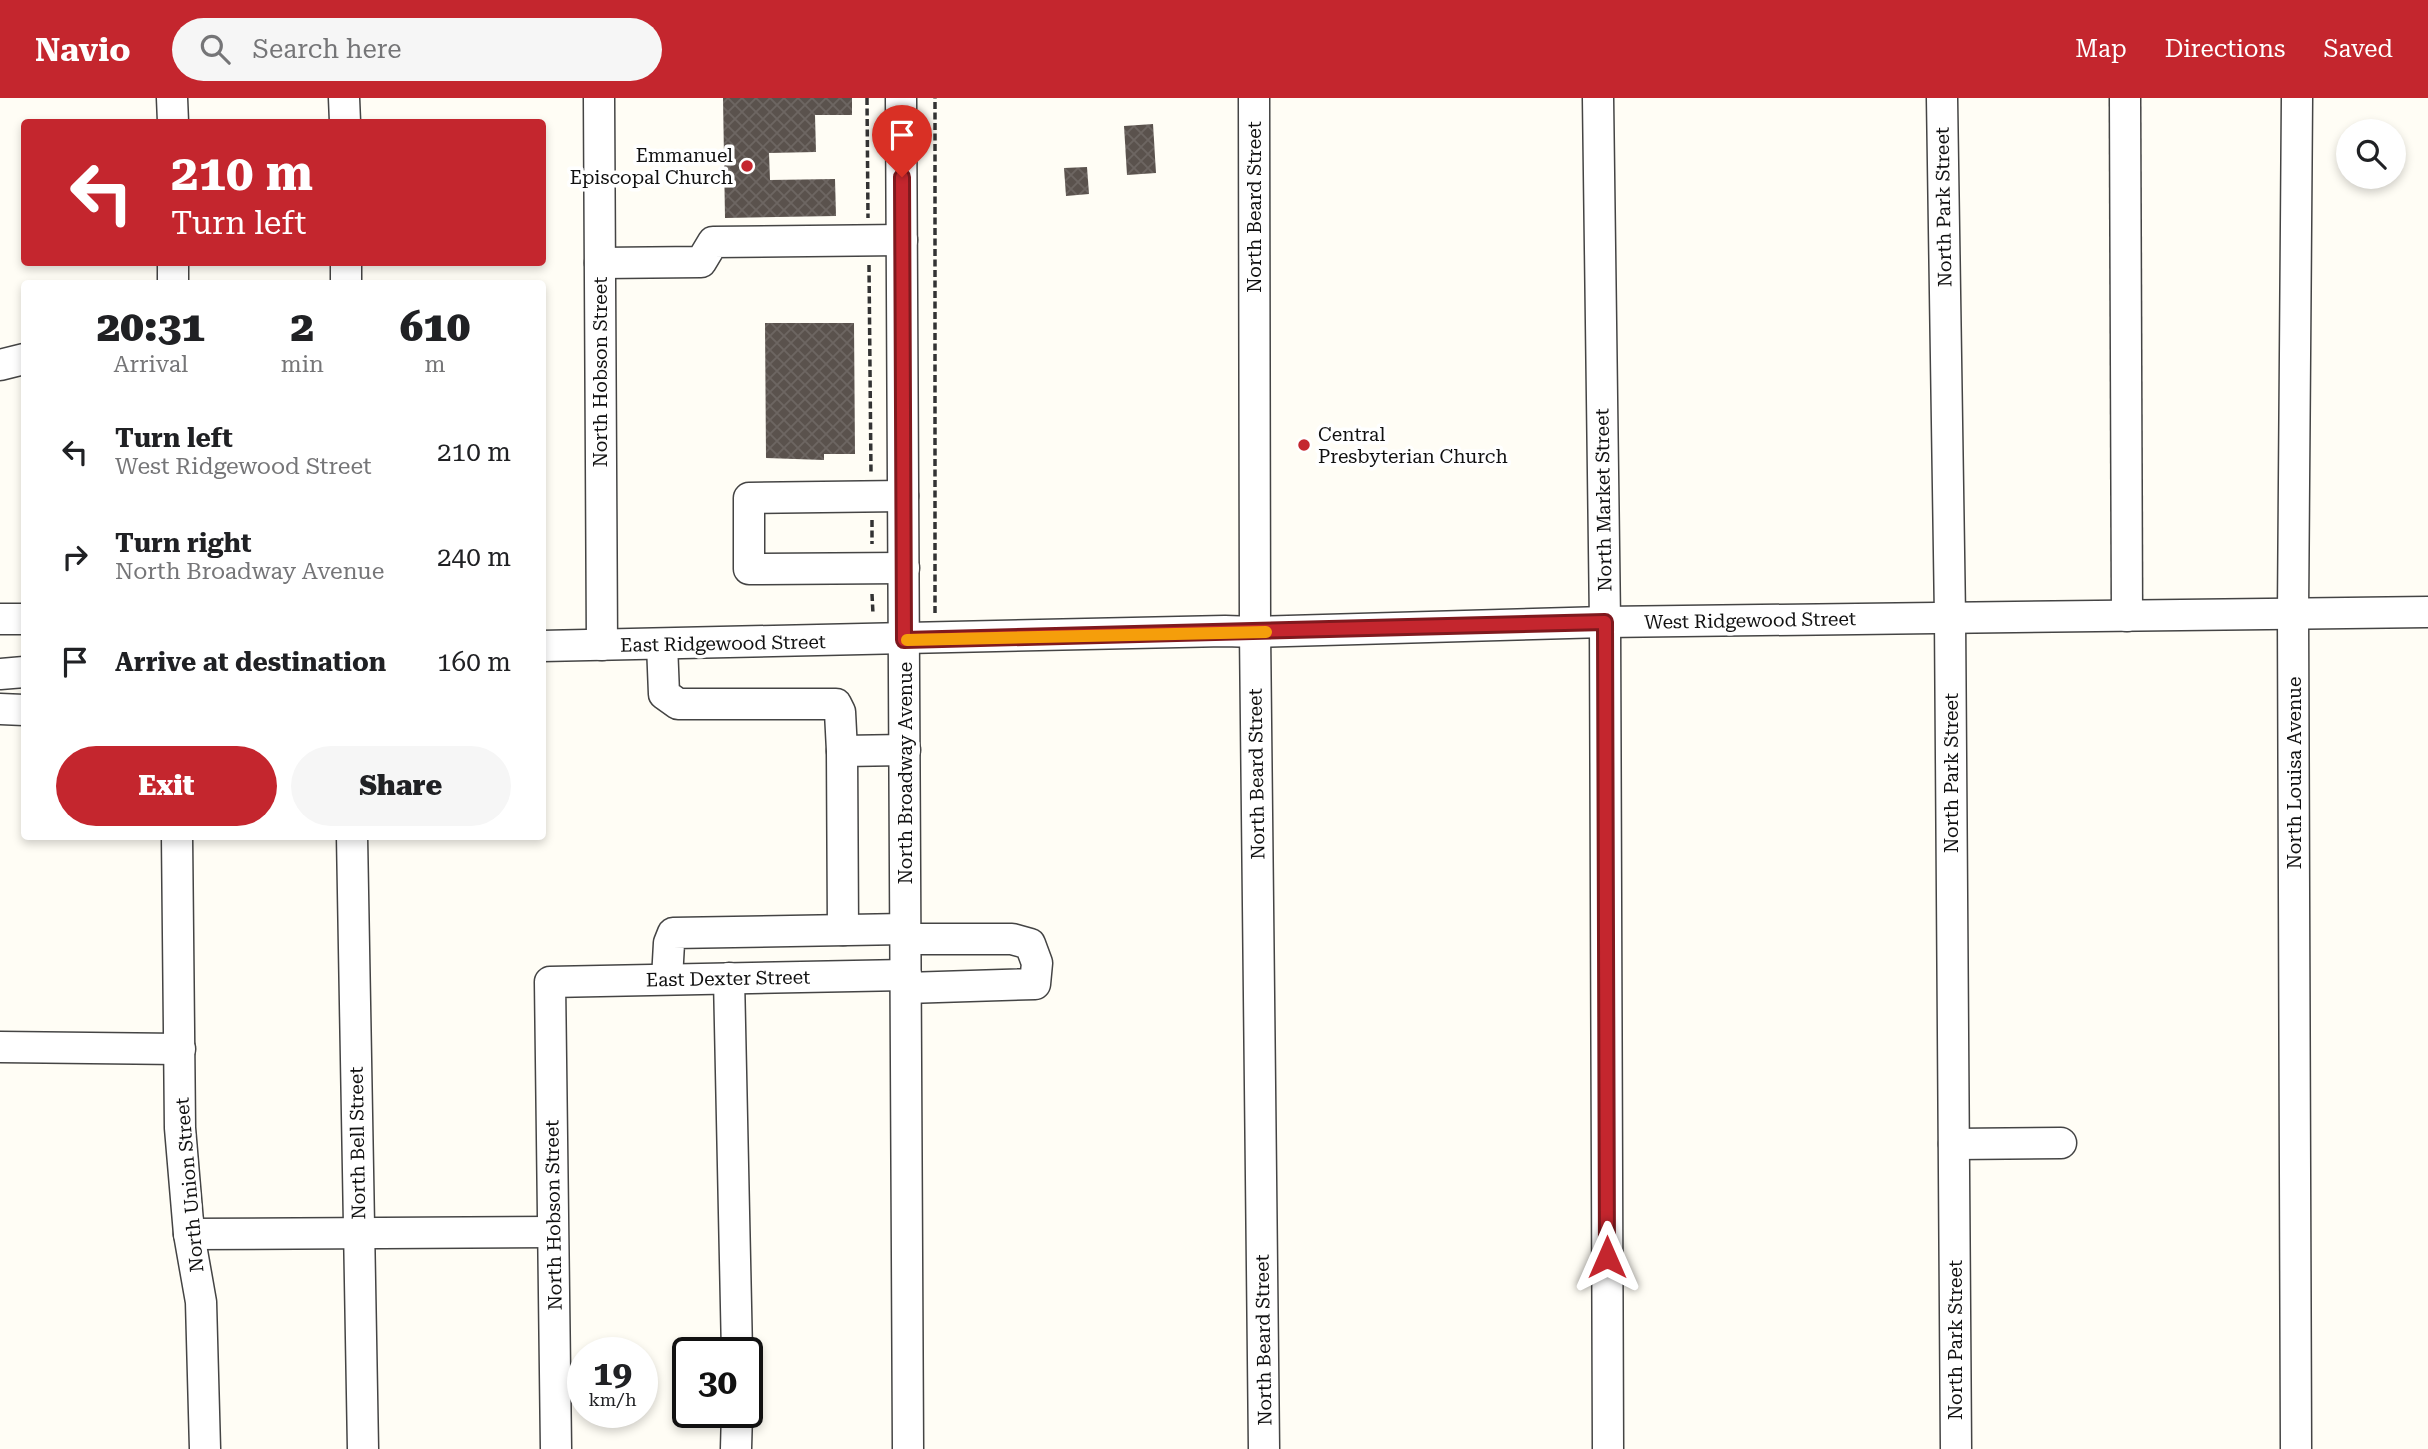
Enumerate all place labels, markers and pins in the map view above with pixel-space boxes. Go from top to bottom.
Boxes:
pin [872,105,932,177]
place label: Emmanuel Episcopal Church [570,144,733,189]
marker: Emmanuel Episcopal Church [739,158,755,174]
place label: Central Presbyterian Church [1318,423,1508,468]
marker: Central Presbyterian Church [1296,437,1312,453]

